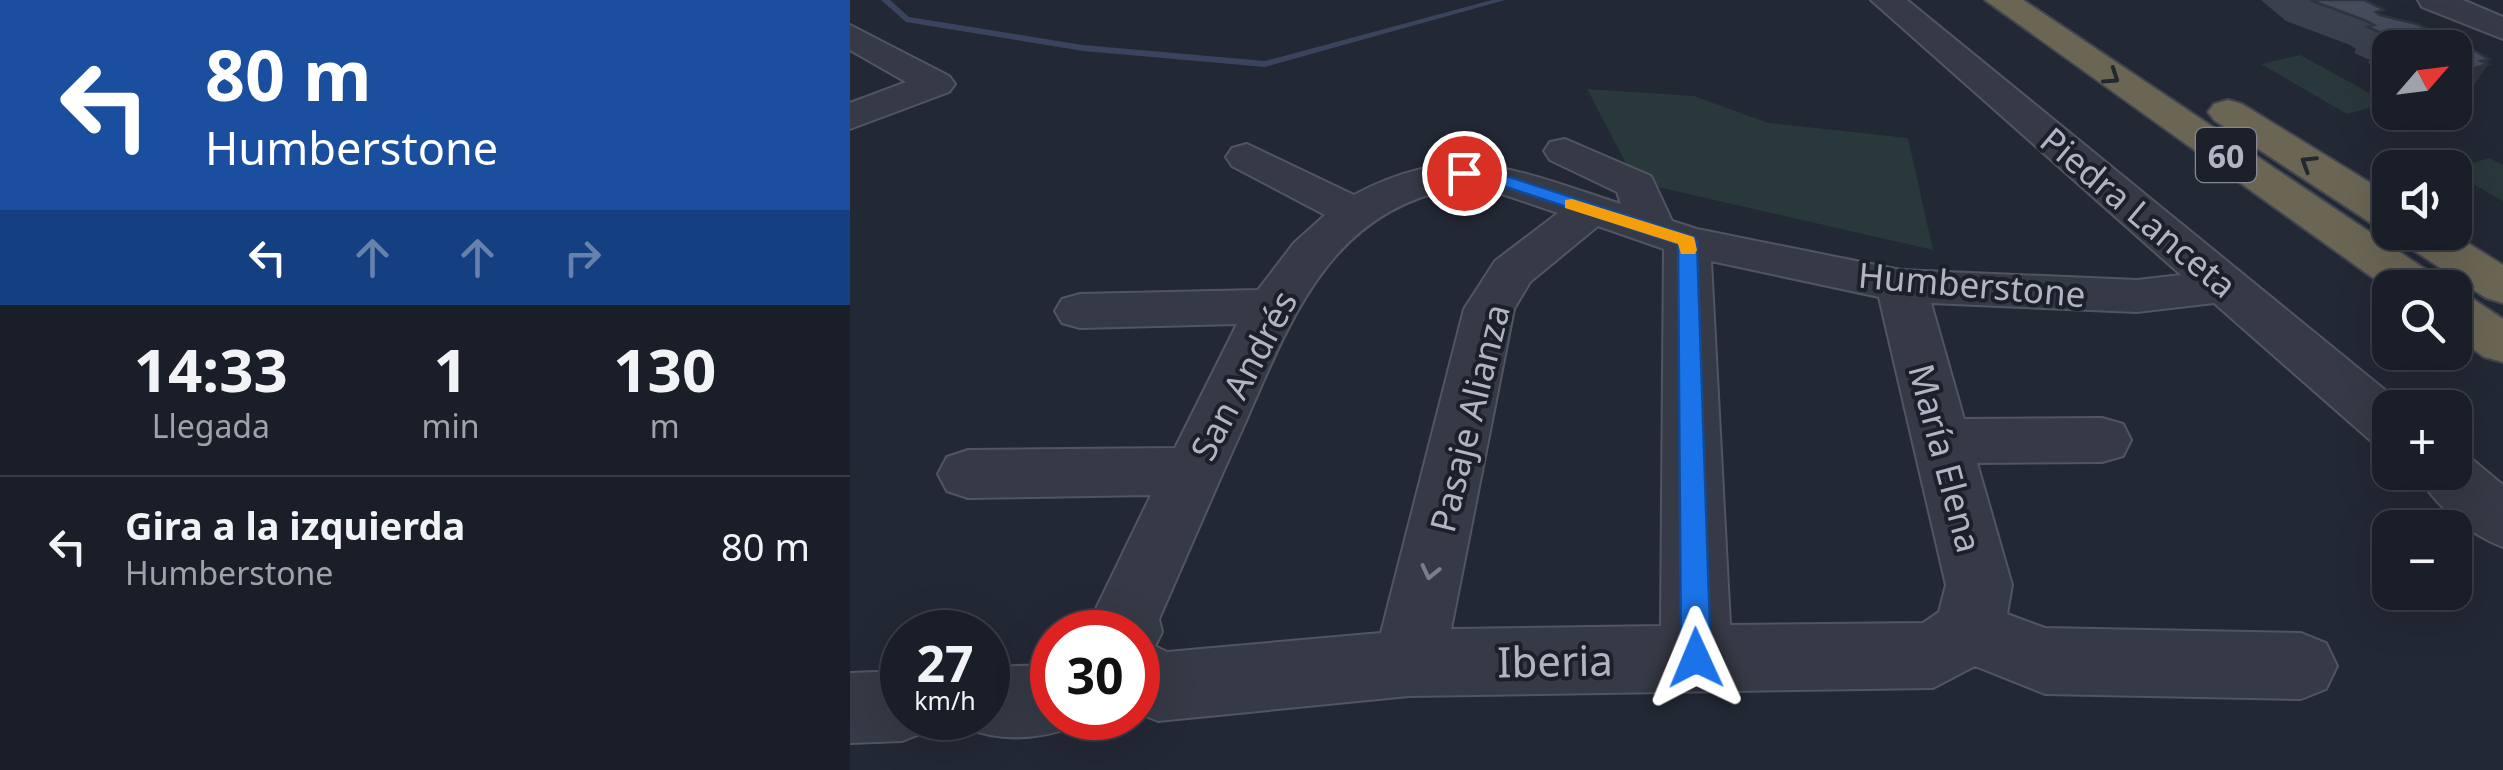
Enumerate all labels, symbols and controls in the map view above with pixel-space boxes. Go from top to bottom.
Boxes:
text: 80 m [205,26,372,122]
north arrow [2372,30,2472,130]
map controls [2372,30,2472,610]
icon: left [40,40,170,170]
one-way arrow [2102,64,2120,83]
street label: Piedra Lanceta [2031,116,2247,308]
text: Humberstone [205,117,498,178]
road number: 60 [2196,128,2256,182]
pin [1422,131,1507,216]
icon: arrive [1437,146,1492,201]
button: sound [2372,150,2472,250]
one-way arrow [2300,156,2318,175]
icon: left [240,230,295,285]
icon: ahead [345,230,400,285]
icon: ahead [450,230,505,285]
icon: right [555,230,610,285]
street label: Humberstone [1856,251,2088,317]
button: search [2372,270,2472,370]
street label: San Andrés [1179,282,1307,468]
street label: Pasaje Alianza [1418,299,1520,537]
text: 14:33 [134,328,288,410]
text: 1 [433,328,468,410]
text: 130 [613,328,716,410]
street label: María Elena [1898,359,1994,557]
button: + [2372,390,2472,490]
text: Llegada [152,404,270,447]
text: min [422,404,480,447]
text: m [650,404,680,447]
text: Gira a la izquierda [125,499,465,551]
button: − [2372,510,2472,610]
icon: left [40,519,95,574]
text: 80 m [721,520,810,572]
text: Humberstone [125,551,333,594]
one-way arrow [1421,563,1442,580]
position arrow [1644,606,1748,710]
speed limit sign: 30 [1030,610,1160,740]
text: 27 [916,629,974,697]
street label: Iberia [1497,630,1613,690]
text: km/h [914,683,976,717]

